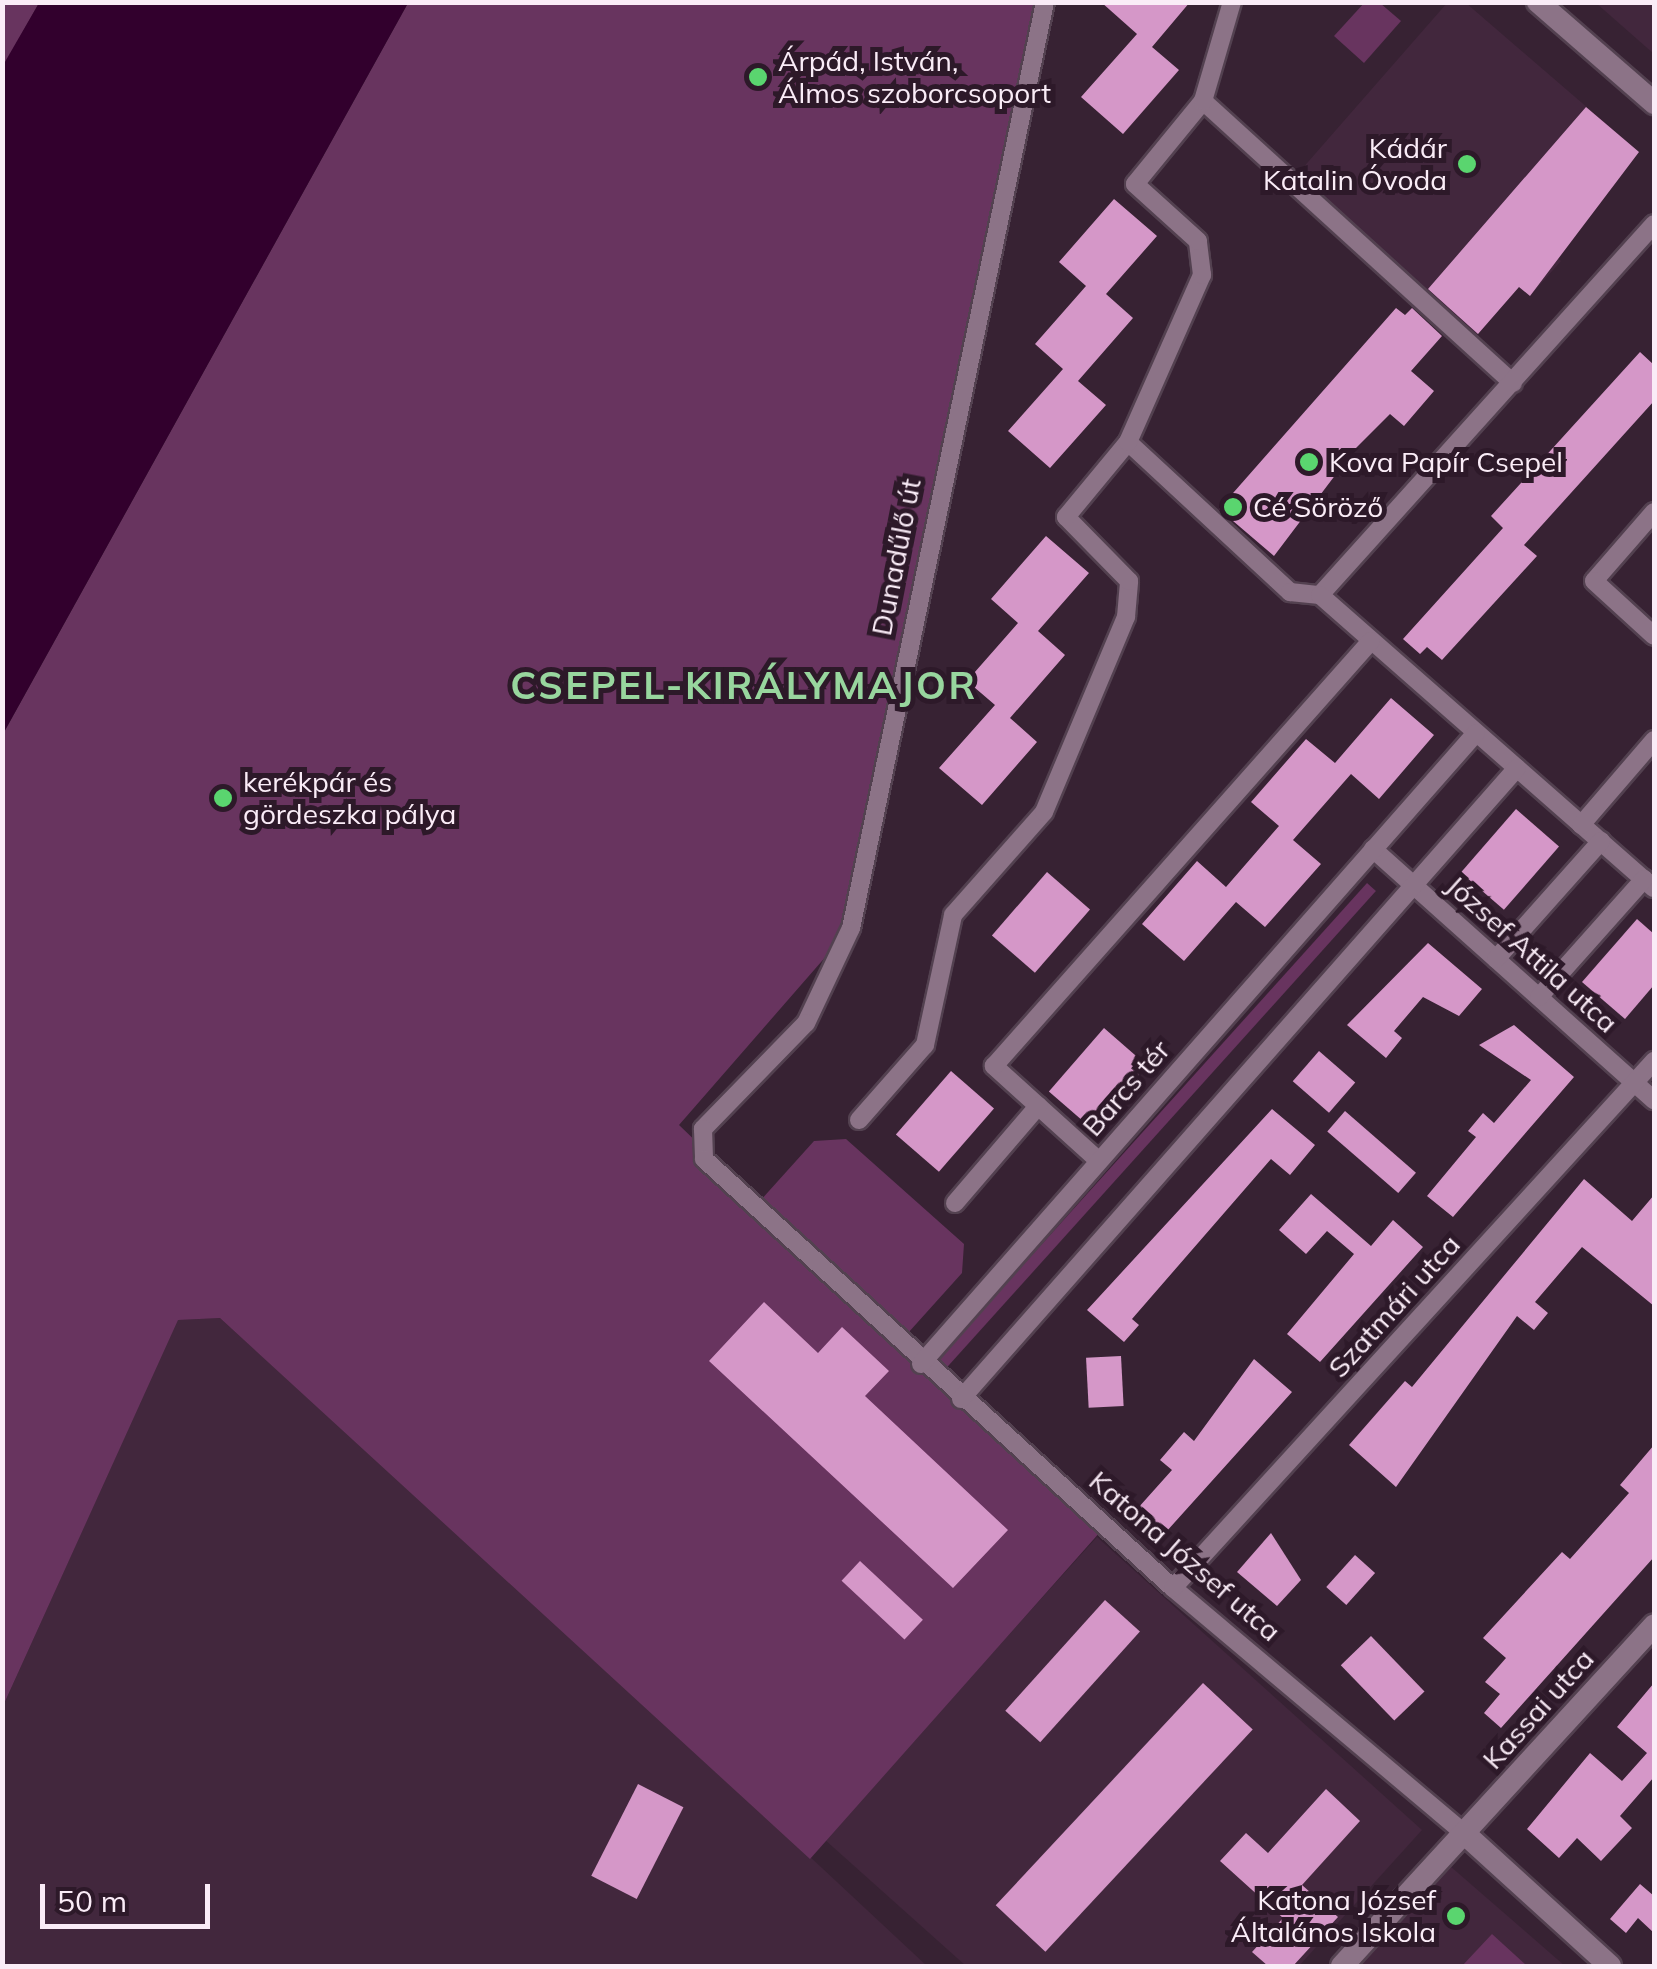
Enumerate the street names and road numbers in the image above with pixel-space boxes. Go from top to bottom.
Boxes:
street label: Dunadűlő út [864,476,928,638]
street label: József Attila utca [1440,868,1624,1040]
street label: Barcs tér [1075,1033,1177,1143]
street label: Szatmári utca [1321,1228,1467,1384]
street label: Katona József utca [1083,1464,1287,1648]
street label: Kassai utca [1476,1642,1600,1776]

